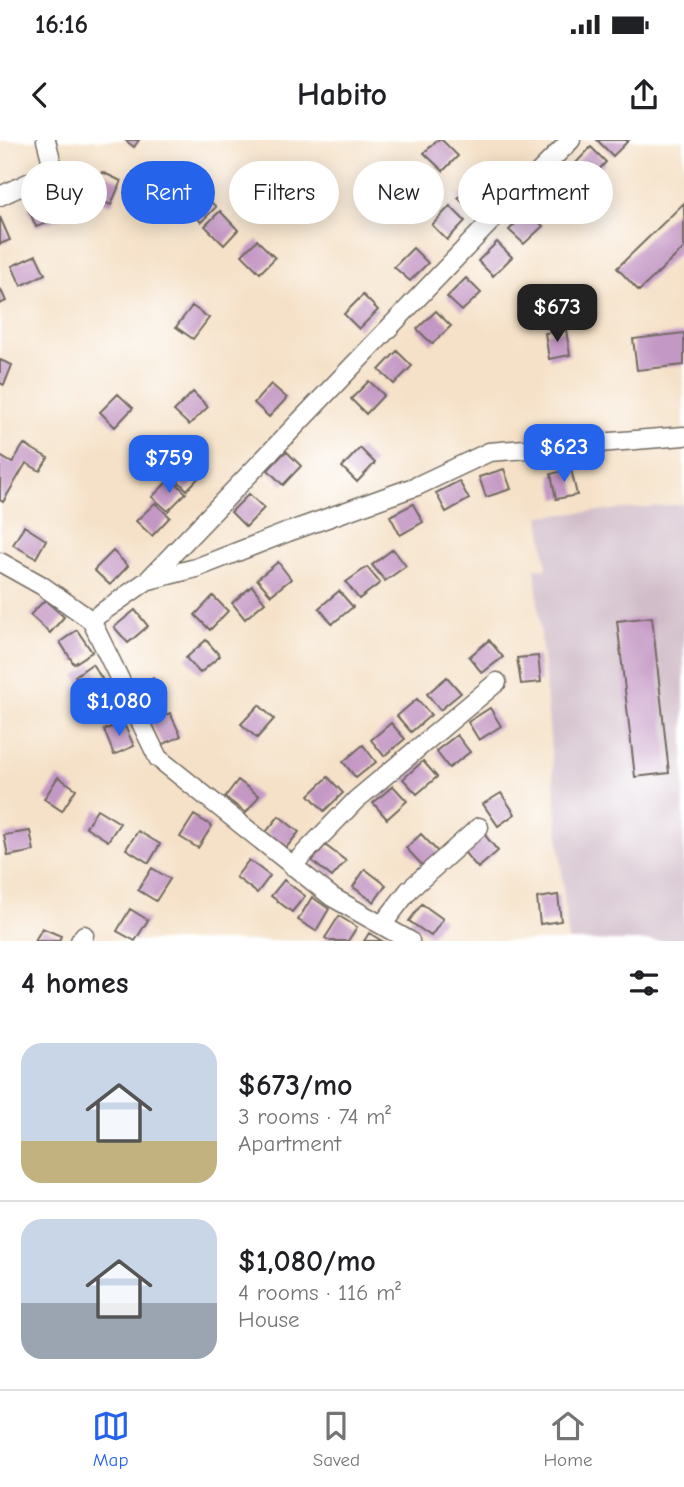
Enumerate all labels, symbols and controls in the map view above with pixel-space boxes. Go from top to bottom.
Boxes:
text: 16:16 [35,10,88,40]
icon: back [21,76,59,114]
text: Habito [297,76,387,113]
icon: share [625,76,663,114]
chip: Buy [21,161,107,224]
chip: Rent [121,161,215,224]
chip: Filters [229,161,339,224]
chip: New [353,161,444,224]
chip: Apartment [458,161,613,224]
pin: $673 [516,284,598,344]
text: $673 [533,293,581,320]
pin: $623 [523,424,605,484]
text: $623 [540,433,588,460]
pin: $759 [128,436,210,495]
text: $759 [145,444,193,471]
pin: $1,080 [62,678,176,738]
text: $1,080 [86,687,152,714]
icon: filters [625,964,663,1002]
text: 4 homes [21,966,128,1001]
text: $673/mo [238,1068,353,1103]
icon: home [77,1071,161,1155]
text: 3 rooms · 74 m² [238,1103,391,1130]
text: Apartment [238,1130,341,1157]
text: $1,080/mo [238,1244,376,1279]
icon: home [77,1247,161,1331]
text: 4 rooms · 116 m² [238,1279,401,1306]
text: House [238,1306,300,1333]
tab: Map [92,1407,130,1471]
tab: Saved [313,1407,360,1471]
tab: Home [543,1407,592,1471]

